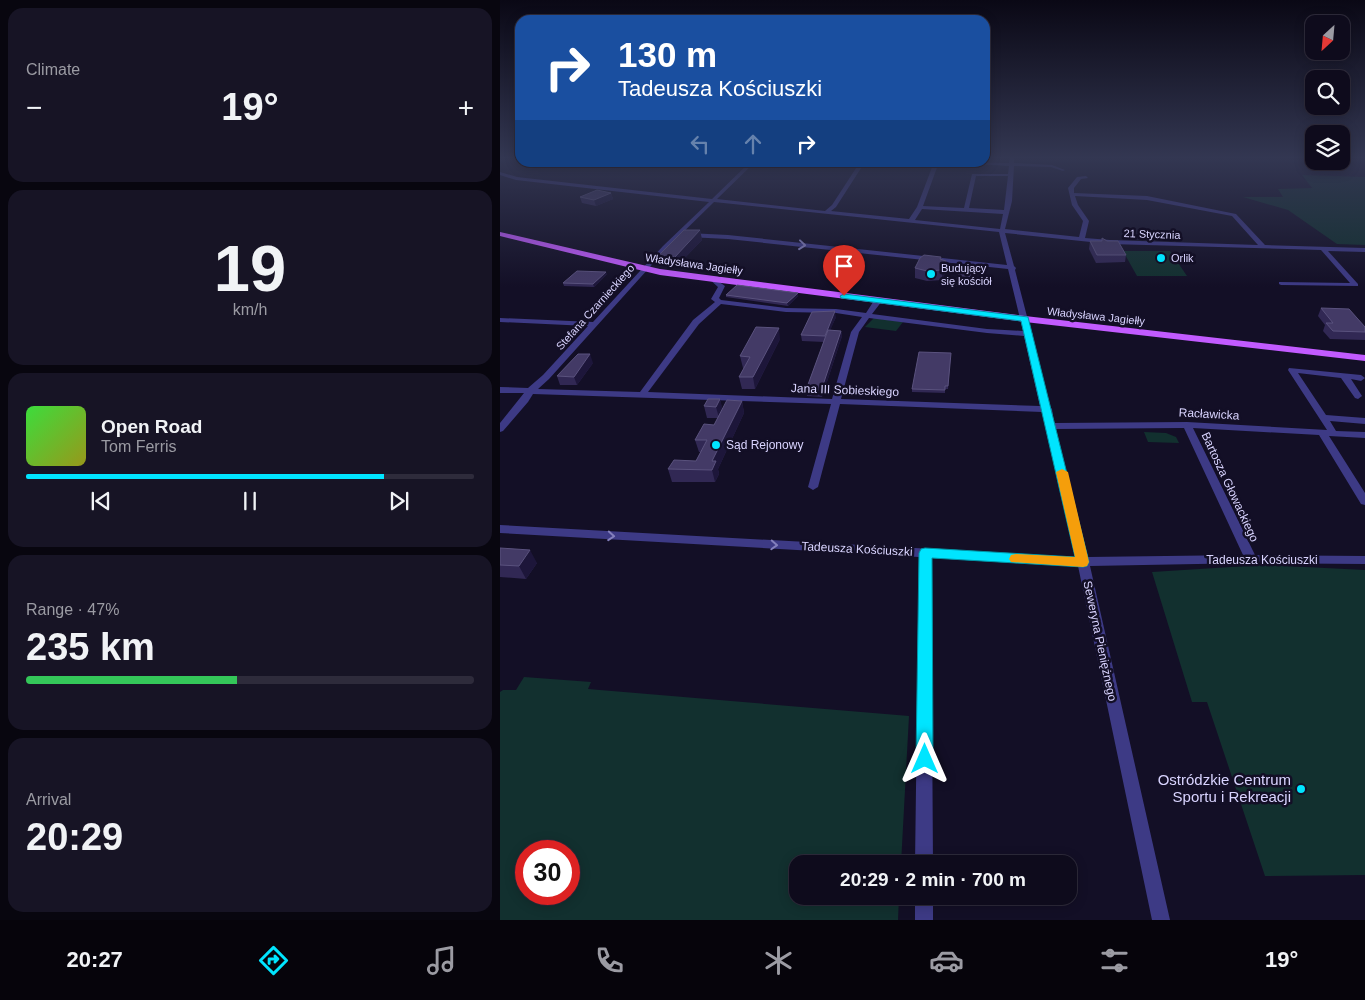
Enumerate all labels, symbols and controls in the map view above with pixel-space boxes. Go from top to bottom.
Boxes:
north arrow [1305,15,1350,60]
map controls [1305,15,1350,170]
icon: right [535,35,600,100]
text: 130 m [618,35,717,74]
text: Climate [26,61,80,78]
button: search [1305,70,1350,115]
text: Tadeusza Kościuszki [618,76,822,101]
text: 19° [221,86,279,128]
text: − [26,92,42,123]
text: + [458,92,474,123]
button: layers [1305,125,1350,170]
icon: left [686,130,714,158]
icon: ahead [739,130,767,158]
icon: right [792,130,820,158]
street label: 21 Stycznia [1123,227,1182,241]
text: 19 [214,232,286,305]
one-way arrow [799,239,807,250]
pin [823,245,865,296]
street label: Władysława Jagiełły [644,251,744,277]
icon: arrive [830,252,858,280]
marker: Orlik [1155,252,1167,264]
place label: Orlik [1171,252,1194,264]
street label: Stefana Czarnieckiego [554,262,636,352]
place label: Budujący się kościół [941,262,992,287]
marker: Budujący się kościół [925,268,937,280]
text: km/h [233,301,267,318]
street label: Władysława Jagiełły [1046,305,1146,327]
street label: Jana III Sobieskiego [791,381,900,399]
street label: Racławicka [1178,405,1240,423]
text: Open Road [101,416,202,437]
street label: Bartosza Głowackiego [1198,430,1262,544]
text: Tom Ferris [101,438,177,455]
place label: Sąd Rejonowy [726,438,803,452]
marker: Sąd Rejonowy [710,439,722,451]
icon: previous [87,487,115,515]
icon: pause [236,487,264,515]
icon: next [385,487,413,515]
one-way arrow [608,530,616,541]
one-way arrow [770,539,778,550]
street label: Tadeusza Kościuszki [801,539,913,559]
street label: Tadeusza Kościuszki [1206,553,1318,567]
street label: Seweryna Pieniężnego [1080,580,1120,703]
text: Range · 47% [26,601,119,618]
text: 235 km [26,626,155,668]
position arrow [898,732,950,784]
place label: Ostródzkie Centrum Sportu i Rekreacji [1158,771,1291,805]
marker: Ostródzkie Centrum Sportu i Rekreacji [1295,783,1307,795]
text: Arrival [26,791,71,808]
text: 20:29 [26,816,123,858]
speed limit sign: 30 [515,840,580,905]
text: 20:29 · 2 min · 700 m [840,869,1026,890]
icon: directions [256,943,291,978]
icon: music [424,943,459,978]
icon: phone [592,943,627,978]
icon: climate [761,943,796,978]
icon: car [929,943,964,978]
icon: filters [1097,943,1132,978]
text: 20:27 [67,947,123,972]
text: 19° [1265,947,1298,972]

